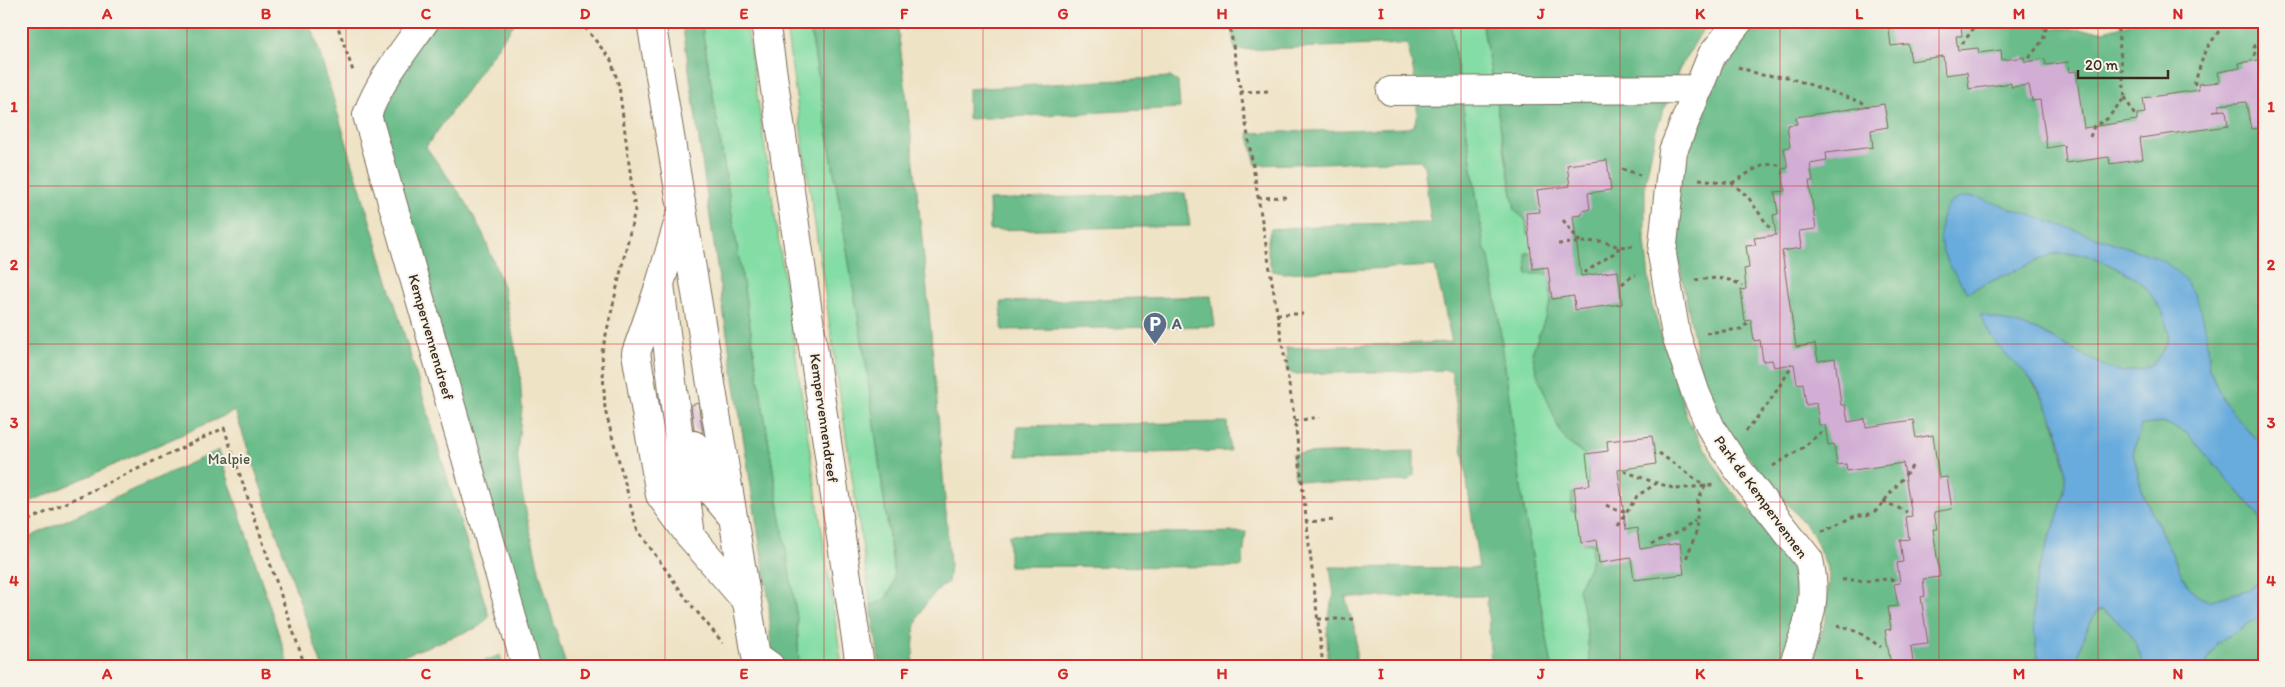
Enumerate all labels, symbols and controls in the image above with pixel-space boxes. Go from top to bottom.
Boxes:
text: A [101,4,113,23]
text: B [261,4,272,23]
text: C [421,4,432,23]
text: D [580,4,591,23]
text: E [740,4,749,23]
text: F [900,4,909,23]
text: G [1057,4,1069,23]
text: H [1216,4,1228,23]
text: I [1378,4,1384,23]
text: J [1536,4,1545,23]
text: K [1695,4,1706,23]
text: L [1855,4,1864,23]
text: M [2013,4,2025,23]
text: N [2173,4,2183,23]
scale bar [2078,48,2168,80]
text: 20 m [2085,56,2119,74]
text: 1 [10,97,18,116]
text: 1 [2267,97,2275,116]
text: 2 [10,255,19,274]
text: 2 [2267,255,2276,274]
street label: Kempervennendreef [404,272,458,402]
parking icon: A [1142,311,1168,345]
place label: A [1171,315,1182,333]
street label: Kempervennendreef [806,352,842,484]
text: 3 [10,413,19,432]
text: 3 [2267,413,2276,432]
street label: Park de Kempervennen [1710,432,1812,562]
park label: Malpie [208,450,250,468]
text: 4 [9,571,19,590]
text: 4 [2266,571,2276,590]
text: A [101,664,113,683]
text: B [261,664,272,683]
text: C [421,664,432,683]
text: D [580,664,591,683]
text: E [740,664,749,683]
text: F [900,664,909,683]
text: G [1057,664,1069,683]
text: H [1216,664,1228,683]
text: I [1378,664,1384,683]
text: J [1536,664,1545,683]
text: K [1695,664,1706,683]
text: L [1855,664,1864,683]
text: M [2013,664,2025,683]
text: N [2173,664,2183,683]

